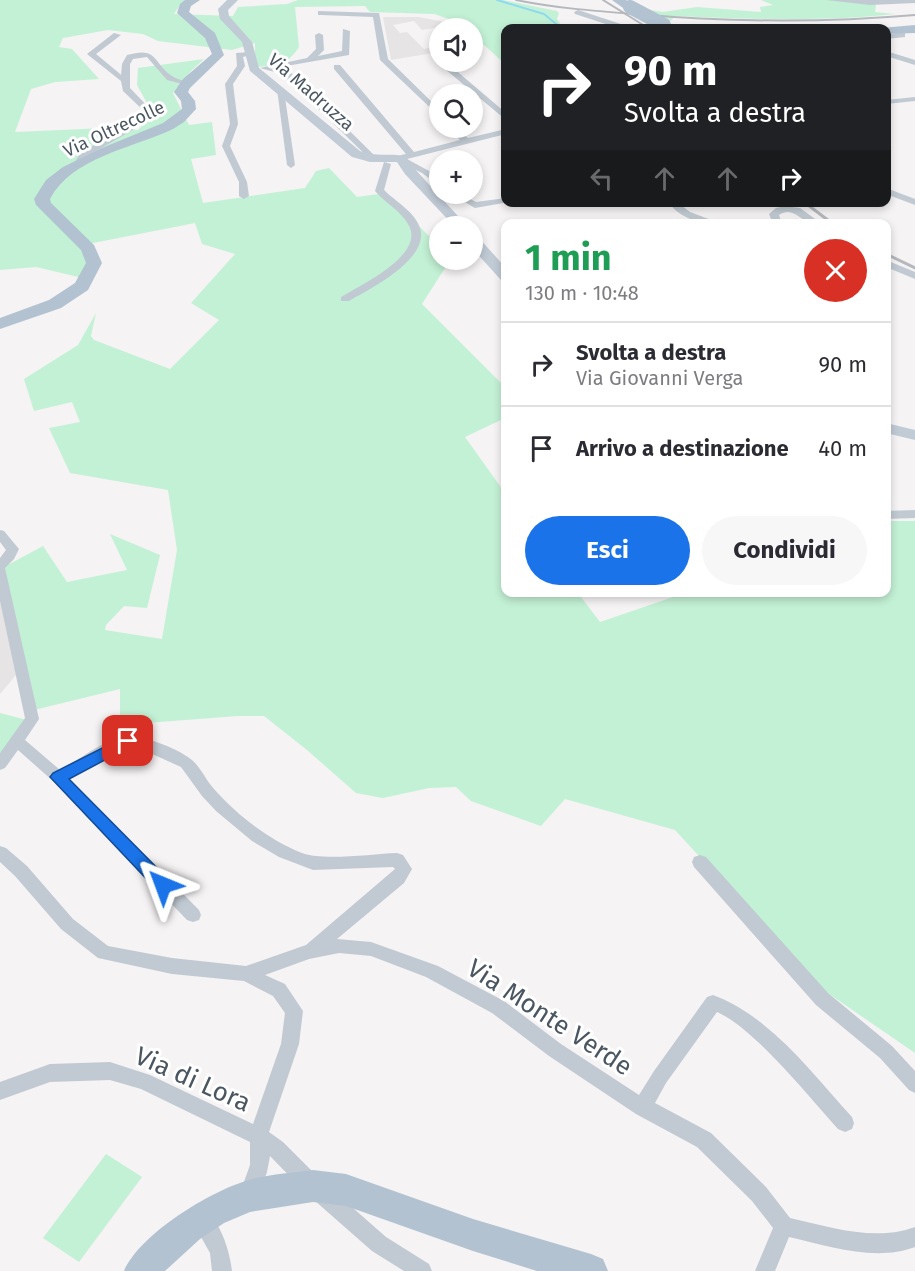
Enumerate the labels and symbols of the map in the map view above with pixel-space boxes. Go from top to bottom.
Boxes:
street label: Via Madruzza [263,49,359,135]
street label: Via Oltrecolle [60,96,168,162]
pin [102,715,153,766]
position arrow [131,853,195,917]
street label: Via Monte Verde [461,953,638,1082]
street label: Via di Lora [130,1040,255,1119]

